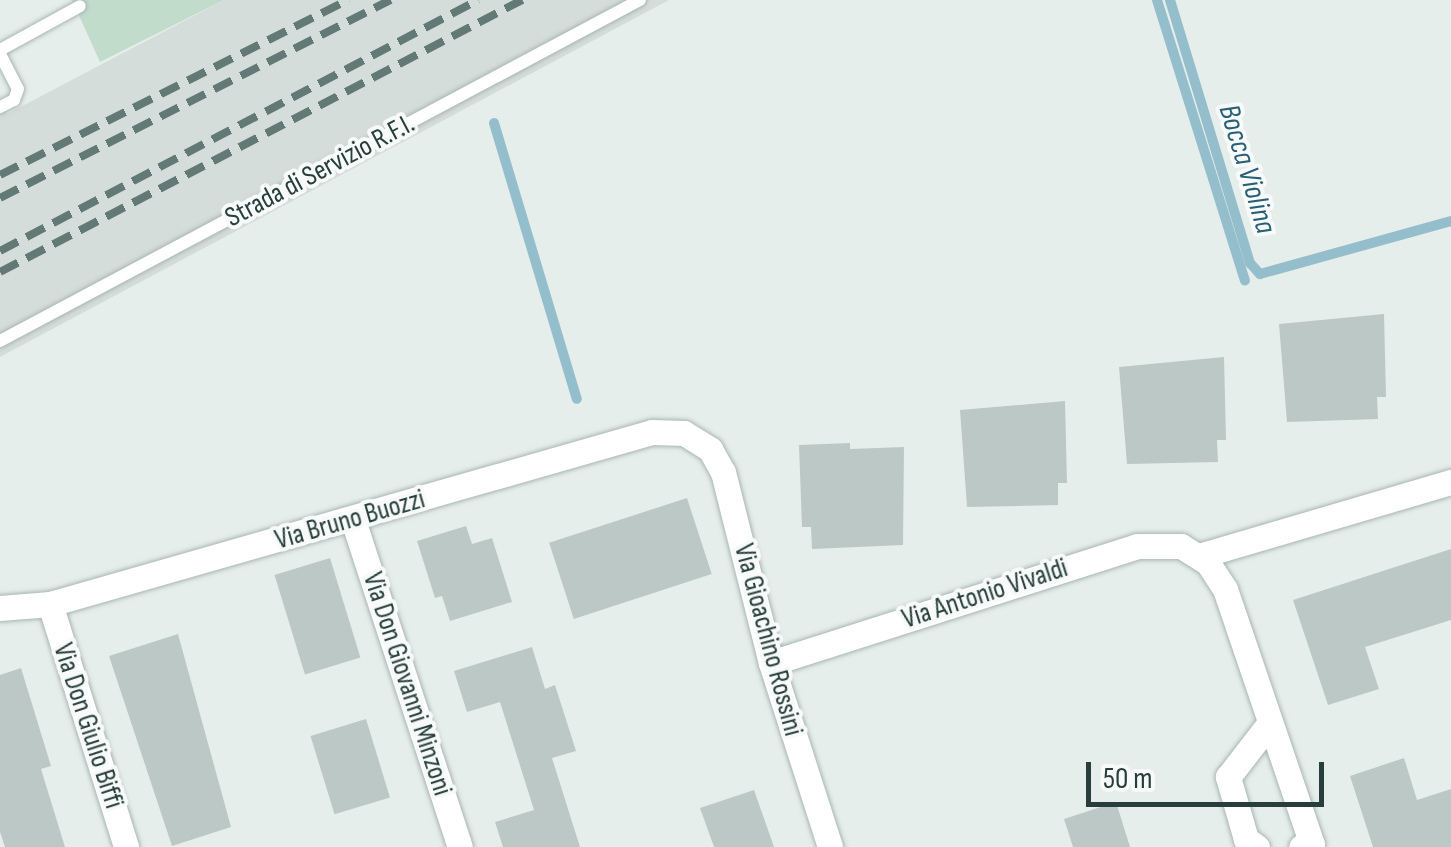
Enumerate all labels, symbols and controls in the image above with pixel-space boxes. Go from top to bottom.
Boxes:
water label: Bocca Violina [1210,100,1284,238]
street label: Strada di Servizio R.F.I. [220,107,420,235]
street label: Via Bruno Buozzi [271,483,429,557]
street label: Via Gioachino Rossini [726,540,810,740]
street label: Via Antonio Vivaldi [898,551,1072,637]
street label: Via Don Giovanni Minzoni [355,568,459,800]
street label: Via Don Giulio Biffi [45,639,131,813]
scale bar [1091,742,1328,804]
text: 50 m [1103,761,1152,797]

